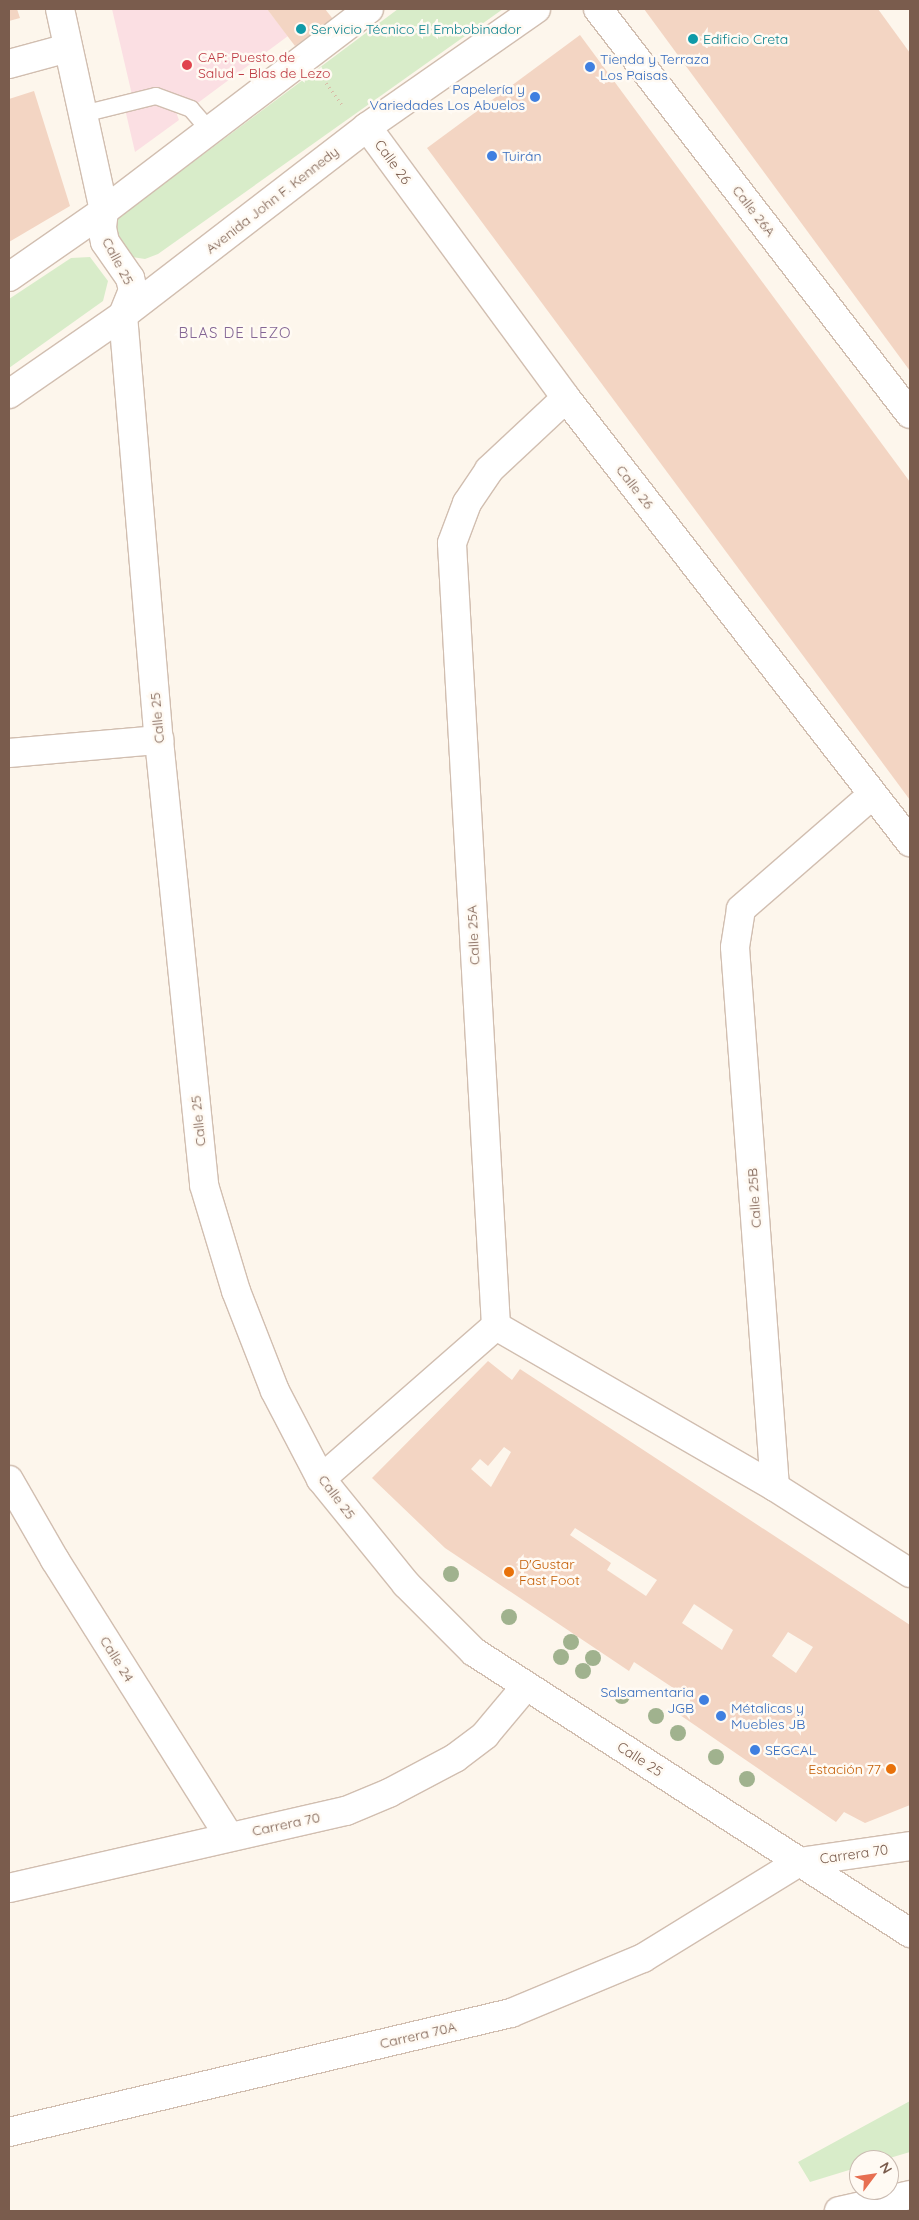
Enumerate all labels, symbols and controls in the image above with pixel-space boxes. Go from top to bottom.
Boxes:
place label: Servicio Técnico El Embobinador [311,21,521,37]
marker: Servicio Técnico El Embobinador [295,23,307,35]
place label: Edificio Creta [703,31,788,47]
marker: Edificio Creta [687,33,699,45]
place label: CAP: Puesto de Salud ‒ Blas de Lezo [198,49,330,82]
place label: Tienda y Terraza Los Paisas [600,51,709,84]
marker: CAP: Puesto de Salud ‒ Blas de Lezo [180,58,194,72]
marker: Tienda y Terraza Los Paisas [584,61,596,73]
place label: Papelería y Variedades Los Abuelos [370,81,525,114]
marker: Papelería y Variedades Los Abuelos [529,91,541,103]
street label: Calle 26 [371,136,415,188]
street label: Avenida John F. Kennedy [202,143,342,257]
place label: Tuirán [502,148,542,164]
marker: Tuirán [486,150,498,162]
street label: Calle 26A [729,182,779,240]
street label: Calle 25 [99,235,137,287]
district label: BLAS DE LEZO [177,324,293,342]
street label: Calle 26 [613,462,657,512]
street label: Calle 25 [146,692,168,744]
street label: Calle 25A [463,905,483,965]
street label: Calle 25 [187,1095,209,1147]
street label: Calle 25B [744,1167,764,1229]
street label: Calle 25 [315,1472,359,1522]
place label: D'Gustar Fast Foot [519,1556,580,1588]
marker: D'Gustar Fast Foot [503,1566,515,1578]
street label: Calle 24 [96,1633,138,1685]
place label: Salsamentaria JGB [600,1684,694,1716]
marker: Salsamentaria JGB [698,1694,710,1706]
place label: Métalicas y Muebles JB [731,1700,805,1732]
marker: Métalicas y Muebles JB [715,1710,727,1722]
street label: Calle 25 [614,1738,666,1780]
place label: SEGCAL [765,1742,816,1758]
marker: SEGCAL [749,1744,761,1756]
place label: Estación 77 [808,1761,881,1777]
marker: Estación 77 [885,1763,897,1775]
street label: Carrera 70 [250,1809,322,1839]
street label: Carrera 70 [819,1841,889,1867]
street label: Carrera 70A [378,2018,458,2052]
north arrow [849,2150,899,2200]
text: N [876,2159,896,2177]

